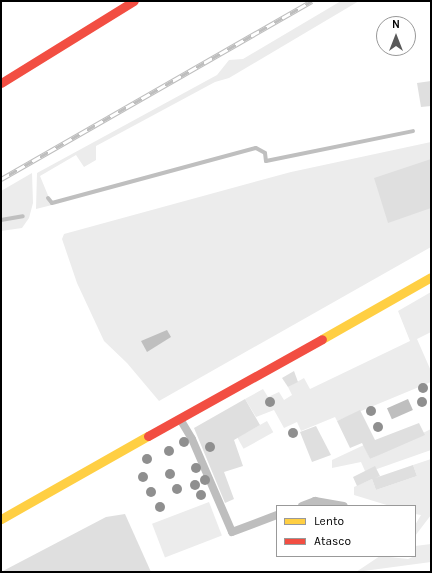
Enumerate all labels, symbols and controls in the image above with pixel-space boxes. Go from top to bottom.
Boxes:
north arrow [376,16,416,56]
text: N [392,18,400,31]
legend [276,505,416,557]
text: Lento [314,514,344,528]
text: Atasco [314,534,351,548]

